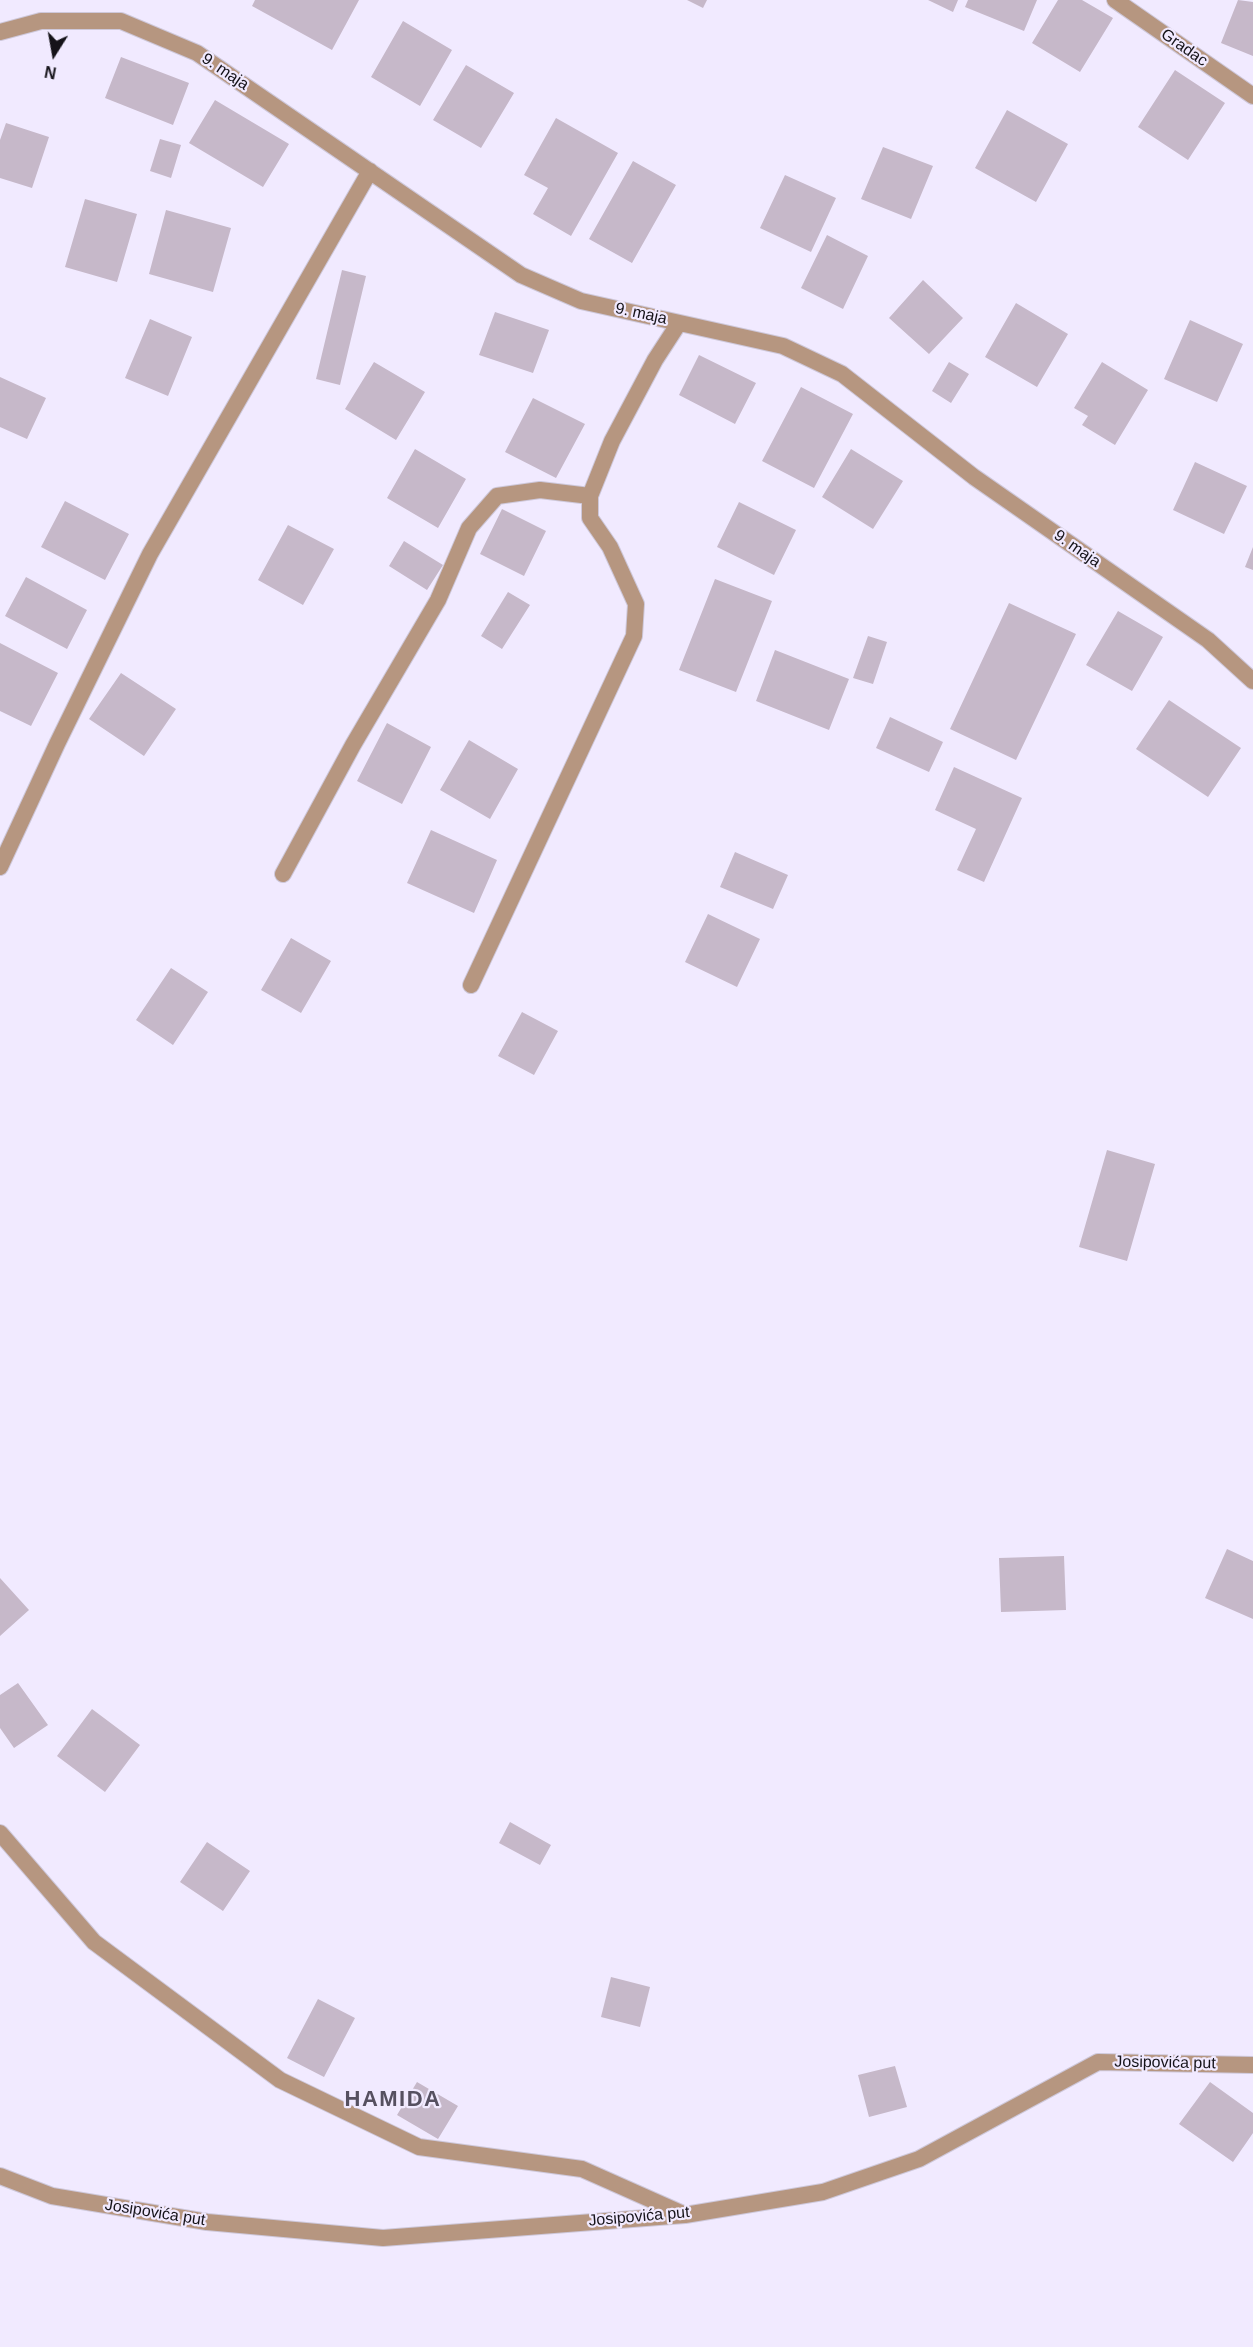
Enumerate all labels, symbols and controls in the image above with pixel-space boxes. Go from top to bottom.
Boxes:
north arrow [24,24,84,84]
street label: Gradac [1157,25,1211,71]
street label: 9. maja [198,49,252,95]
text: N [43,63,58,82]
street label: 9. maja [613,299,669,329]
street label: 9. maja [1050,526,1104,572]
street label: Josipovića put [1114,2053,1216,2073]
district label: HAMIDA [345,2087,441,2113]
street label: Josipovića put [103,2196,207,2230]
street label: Josipovića put [588,2203,690,2231]

